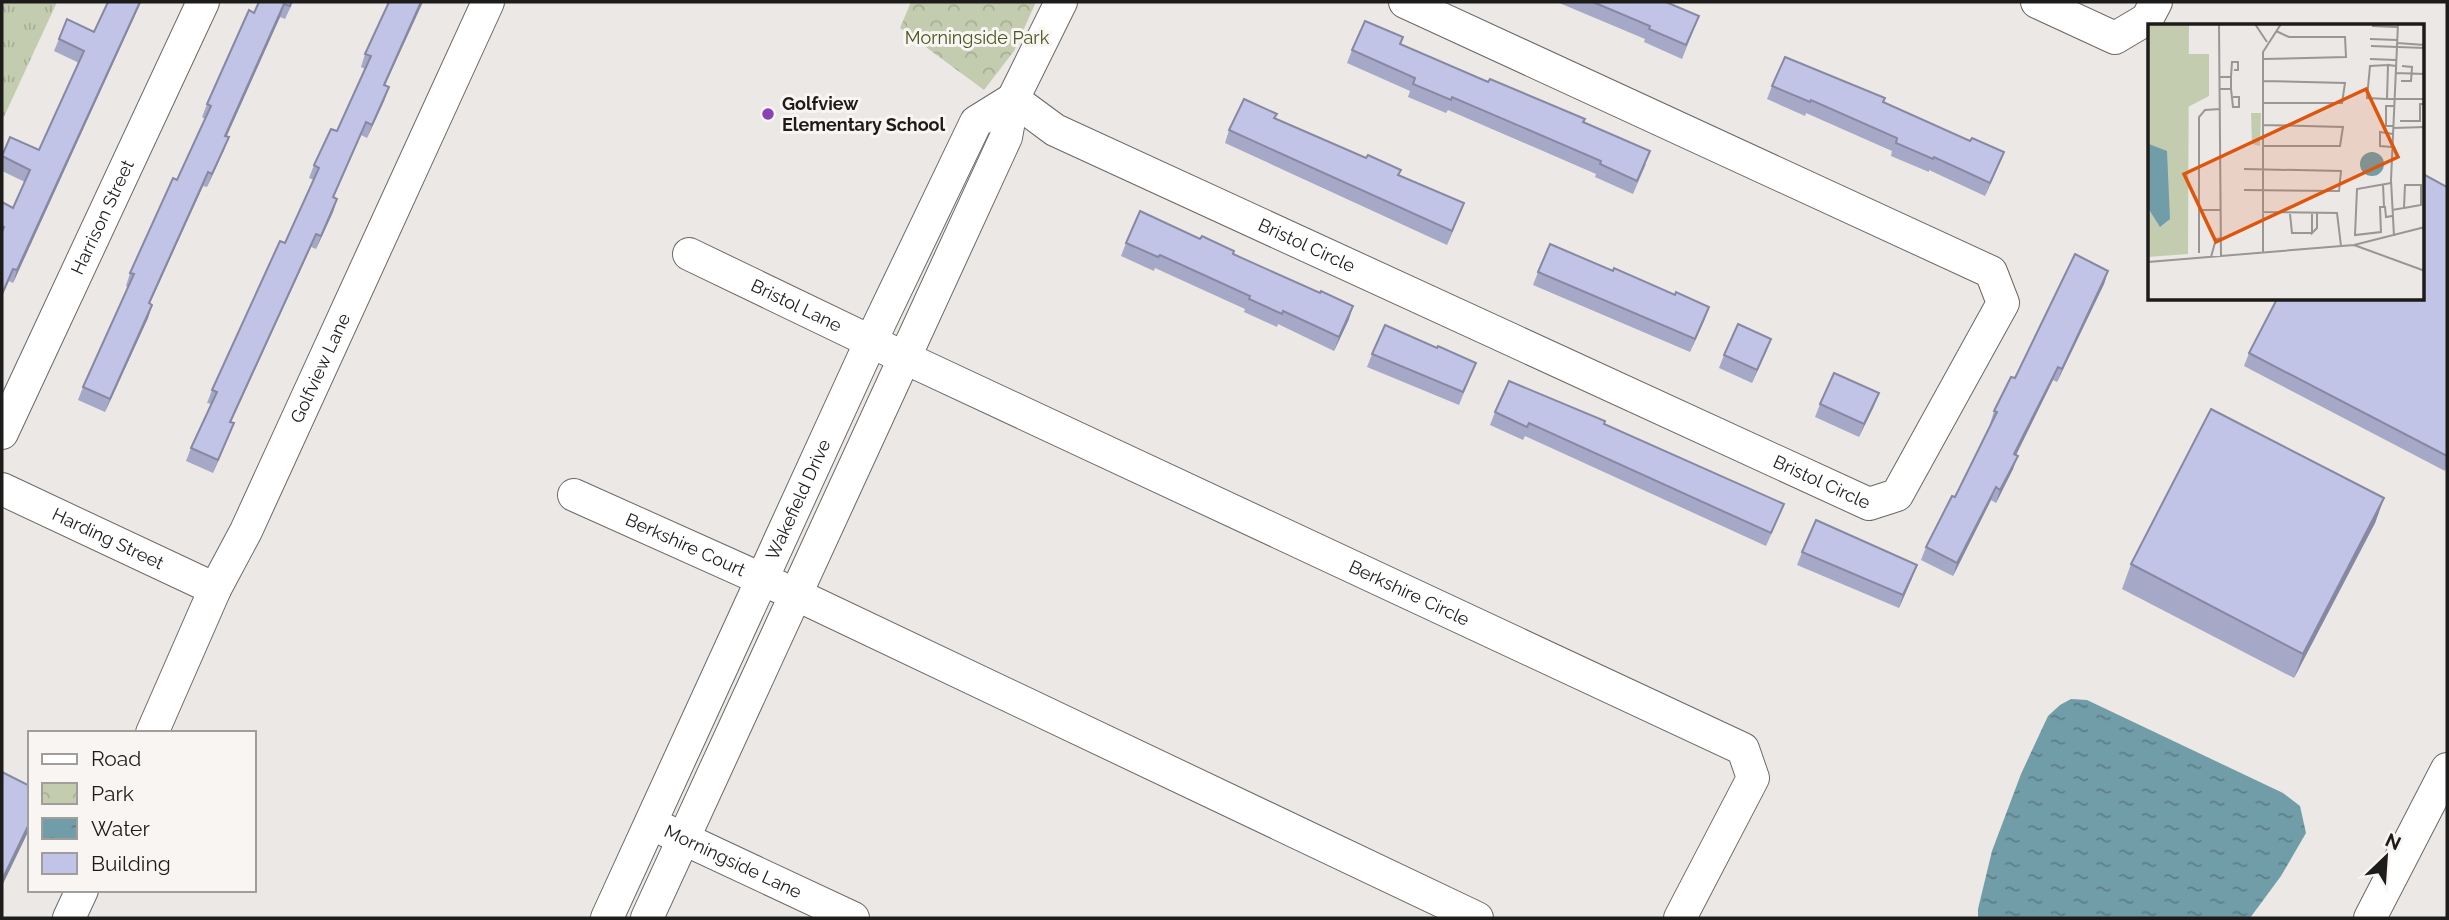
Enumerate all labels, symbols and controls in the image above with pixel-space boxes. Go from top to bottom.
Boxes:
inset map [2148,24,2424,301]
park label: Morningside Park [905,27,1050,48]
place label: Golfview Elementary School [782,93,946,135]
marker: Golfview Elementary School [760,106,776,122]
street label: Harrison Street [66,156,138,278]
street label: Bristol Circle [1255,214,1359,277]
street label: Bristol Lane [748,274,845,336]
street label: Golfview Lane [286,309,354,426]
street label: Wakefield Drive [761,435,835,563]
street label: Bristol Circle [1770,451,1874,513]
street label: Harding Street [49,503,167,573]
street label: Berkshire Court [622,509,749,580]
street label: Berkshire Circle [1346,556,1473,630]
legend [28,731,256,892]
text: Road [91,746,141,771]
text: Park [91,781,134,806]
text: Water [91,816,150,841]
street label: Morningside Lane [661,820,806,903]
north arrow [2351,822,2421,892]
text: N [2382,829,2404,855]
text: Building [91,851,171,876]

